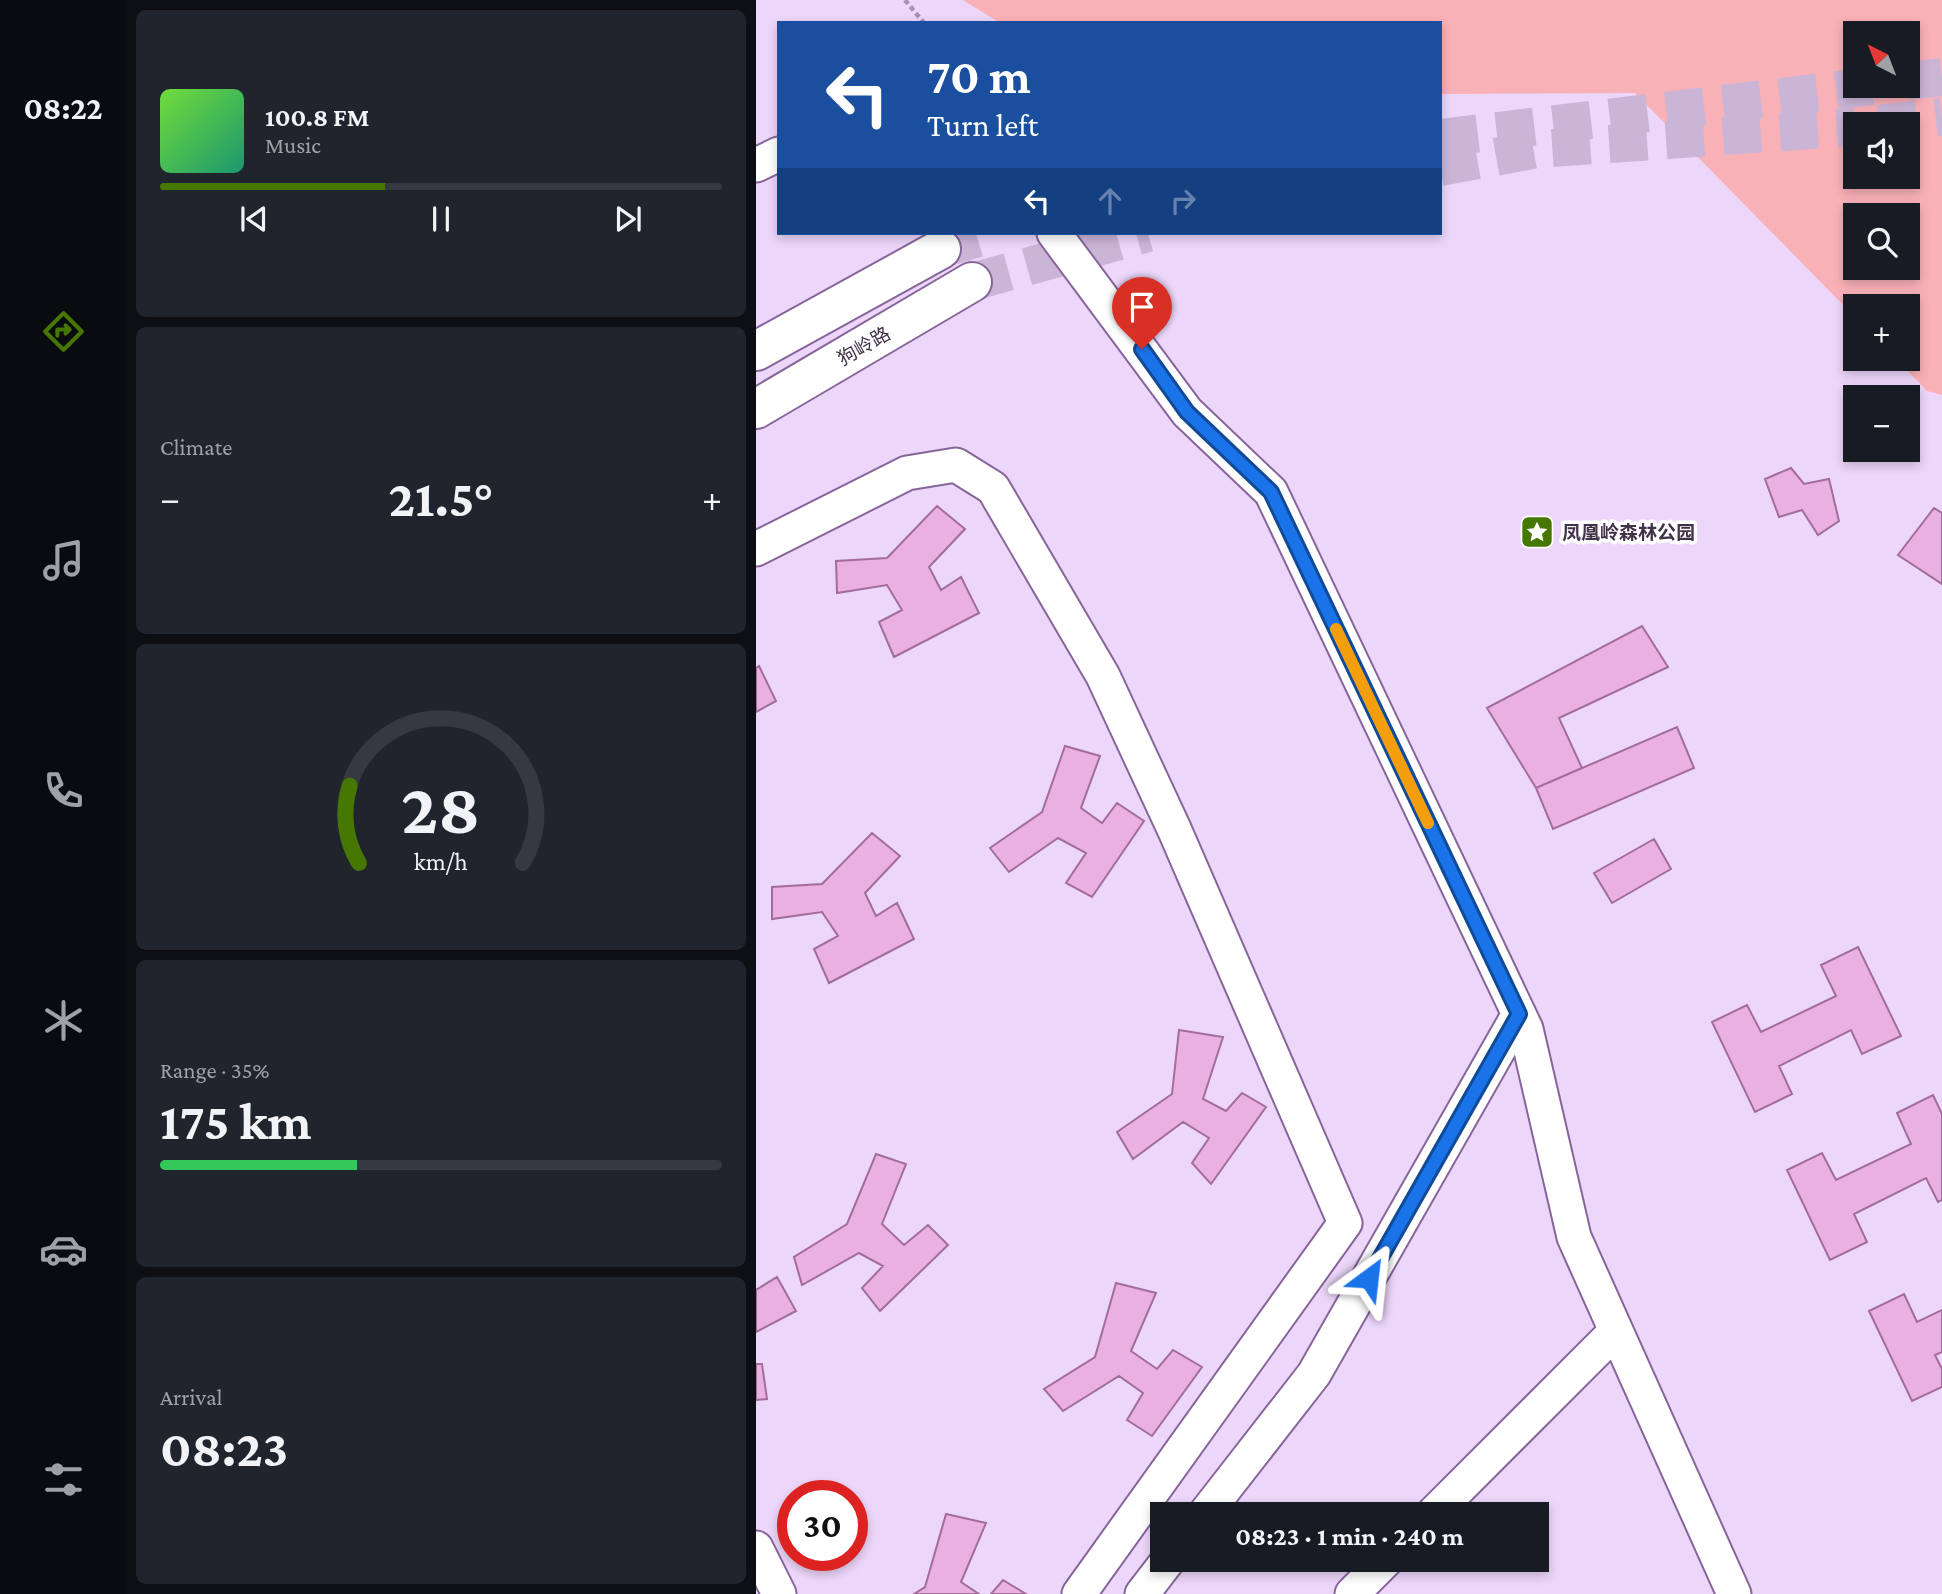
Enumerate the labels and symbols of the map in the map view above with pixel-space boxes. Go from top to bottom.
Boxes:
north arrow [1843,21,1920,98]
pin [1112,277,1172,349]
street label: 狗岭路 [834,323,894,369]
place icon: 凤凰岭森林公园 [1518,513,1556,551]
place label: 凤凰岭森林公园 [1562,522,1695,543]
position arrow [1332,1241,1406,1315]
speed limit sign: 30 [777,1480,868,1571]

